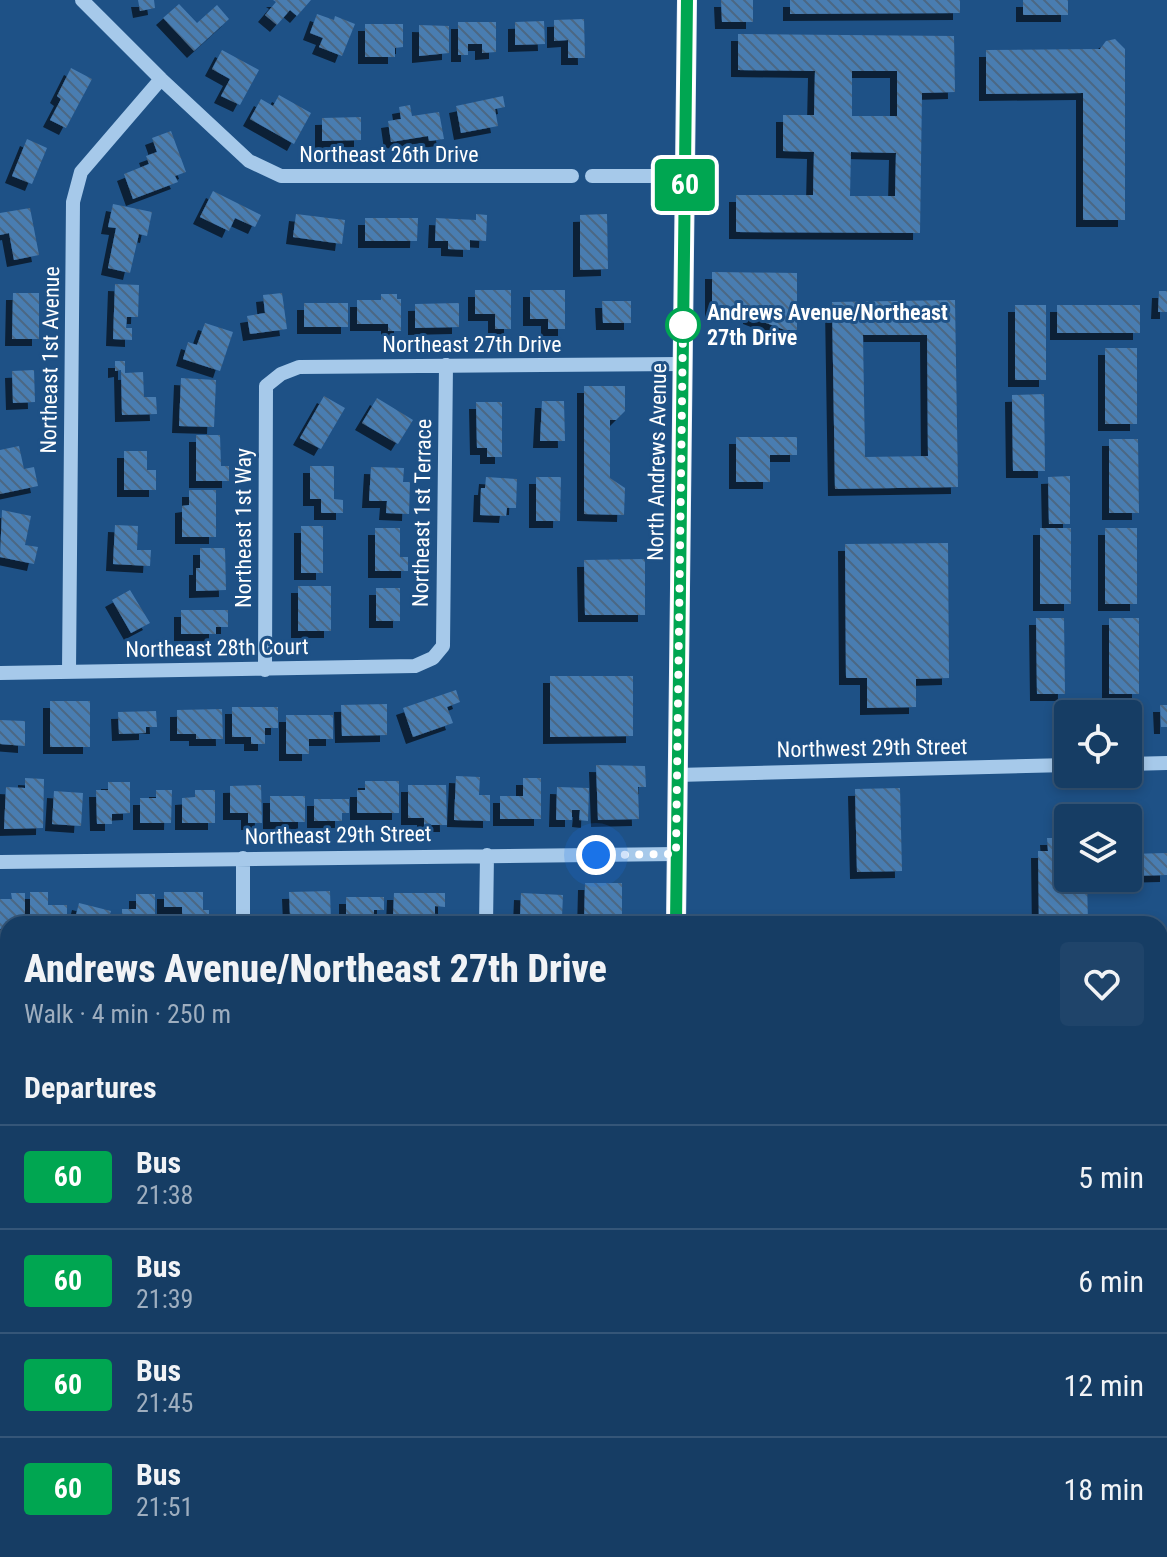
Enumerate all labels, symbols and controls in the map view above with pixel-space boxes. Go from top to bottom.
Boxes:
street label: Northeast 26th Drive [299,142,479,167]
line badge: 60 [649,159,721,211]
text: 60 [671,168,699,201]
street label: Northeast 1st Avenue [36,266,64,454]
place label: Andrews Avenue/Northeast 27th Drive [707,300,948,350]
marker: Andrews Avenue/Northeast 27th Drive [666,308,700,342]
street label: Northeast 27th Drive [382,332,562,357]
street label: North Andrews Avenue [643,363,671,561]
street label: Northeast 1st Terrace [408,419,436,607]
street label: Northeast 1st Way [231,448,256,608]
street label: Northeast 28th Court [125,634,309,662]
map controls [1054,700,1142,892]
button: locate [1054,700,1142,788]
street label: Northwest 29th Street [776,734,968,762]
button: layers [1054,804,1142,892]
street label: Northeast 29th Street [244,821,432,849]
your location [576,835,616,875]
button: heart [1060,942,1144,1026]
text: Andrews Avenue/Northeast 27th Drive [24,947,607,991]
text: Walk · 4 min · 250 m [24,999,231,1029]
text: Departures [24,1070,157,1105]
text: Bus [136,1145,181,1180]
text: 60 [54,1160,82,1193]
text: 5 min [1078,1160,1144,1195]
text: 21:38 [136,1180,193,1210]
text: Bus [136,1249,181,1284]
text: 60 [54,1264,82,1297]
text: 6 min [1078,1264,1144,1299]
text: 21:39 [136,1284,193,1314]
text: Bus [136,1353,181,1388]
text: 60 [54,1368,82,1401]
text: 12 min [1063,1368,1144,1403]
text: 21:45 [136,1388,193,1418]
text: Bus [136,1457,181,1492]
text: 60 [54,1472,82,1505]
text: 18 min [1063,1472,1144,1507]
text: 21:51 [136,1492,193,1522]

